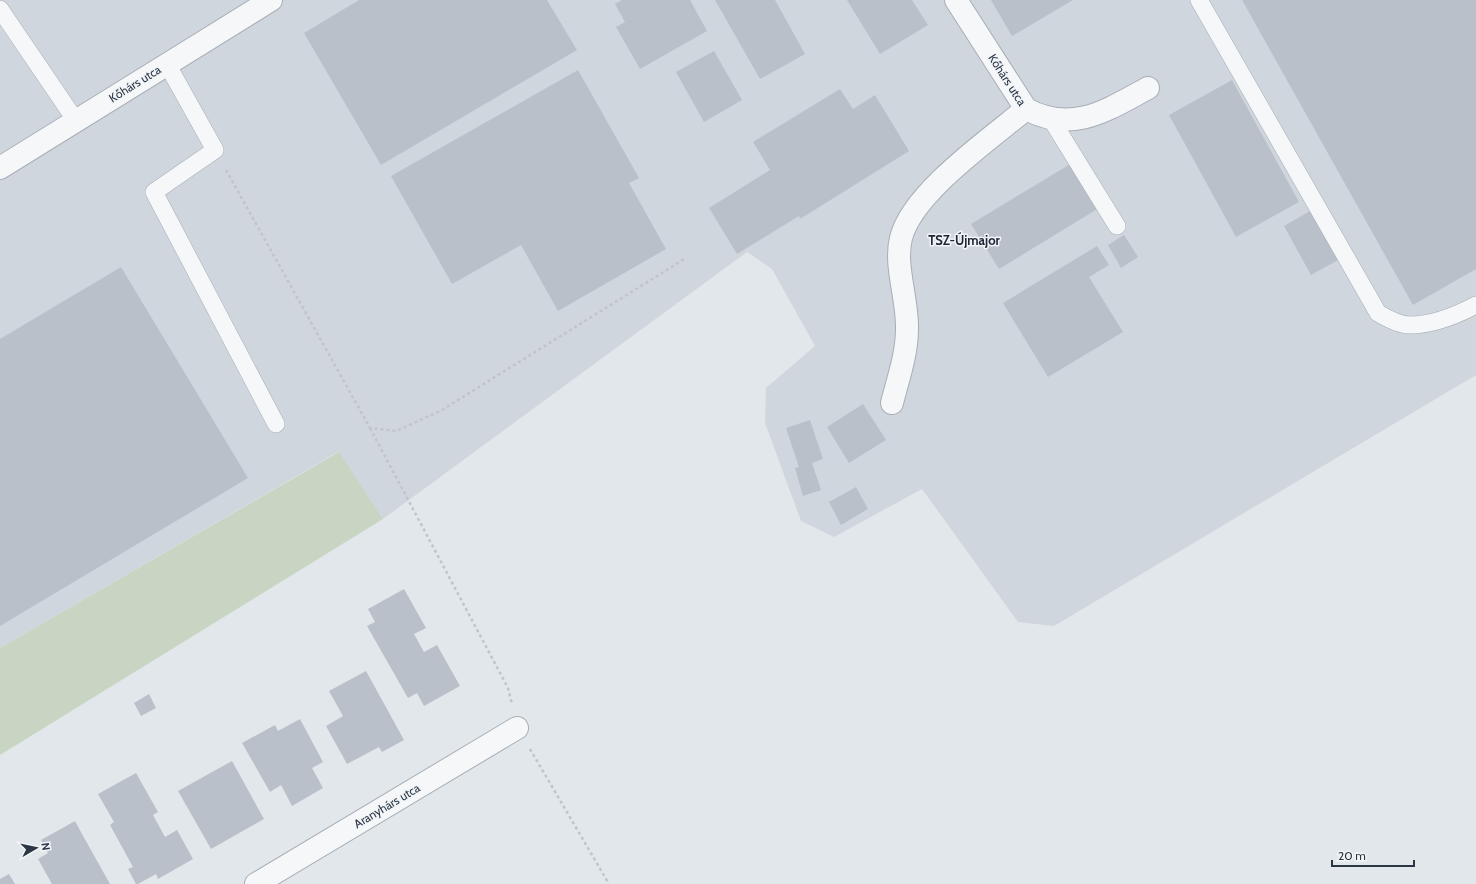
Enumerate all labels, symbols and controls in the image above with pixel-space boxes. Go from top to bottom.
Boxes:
street label: Kőhárs utca [985,51,1030,109]
street label: Kőhárs utca [106,62,164,105]
district label: TSZ-Újmajor [928,231,1001,248]
street label: Aranyhárs utca [351,780,423,831]
north arrow [16,828,56,868]
text: N [38,841,53,851]
scale bar [1332,842,1414,868]
text: 20 m [1338,848,1366,863]

